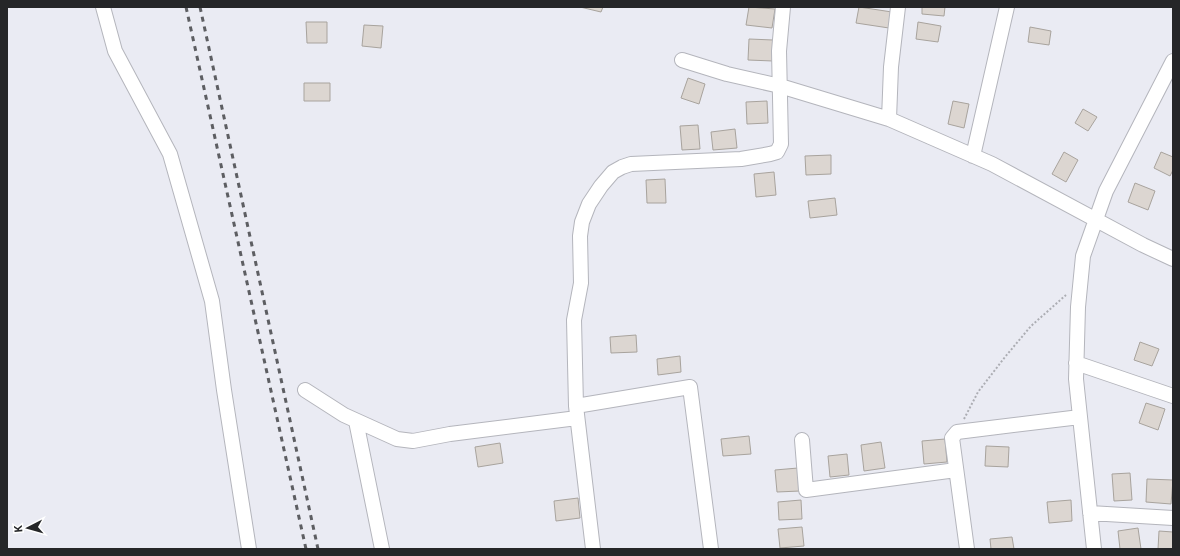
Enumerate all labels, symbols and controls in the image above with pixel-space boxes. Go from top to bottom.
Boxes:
north arrow [8,508,48,548]
text: K [10,524,25,534]

